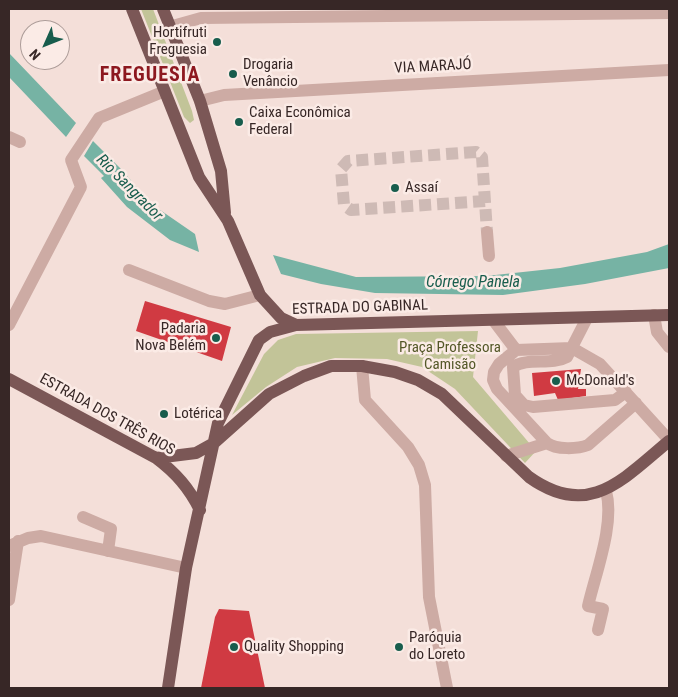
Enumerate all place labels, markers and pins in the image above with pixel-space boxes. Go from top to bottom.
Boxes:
place label: Hortifruti Freguesia [149,24,207,59]
marker: Hortifruti Freguesia [211,36,223,48]
place label: Drogaria Venâncio [243,56,298,91]
marker: Drogaria Venâncio [227,68,239,80]
place label: Caixa Econômica Federal [249,104,351,139]
marker: Caixa Econômica Federal [233,116,245,128]
place label: Assaí [405,179,438,197]
marker: Assaí [389,182,401,194]
place label: Padaria Nova Belém [135,320,206,355]
marker: Padaria Nova Belém [210,332,222,344]
place label: McDonald's [566,372,635,390]
marker: McDonald's [550,375,562,387]
place label: Lotérica [174,405,222,423]
marker: Lotérica [158,408,170,420]
place label: Paróquia do Loreto [409,629,465,664]
place label: Quality Shopping [244,638,344,656]
marker: Quality Shopping [228,641,240,653]
marker: Paróquia do Loreto [393,641,405,653]

